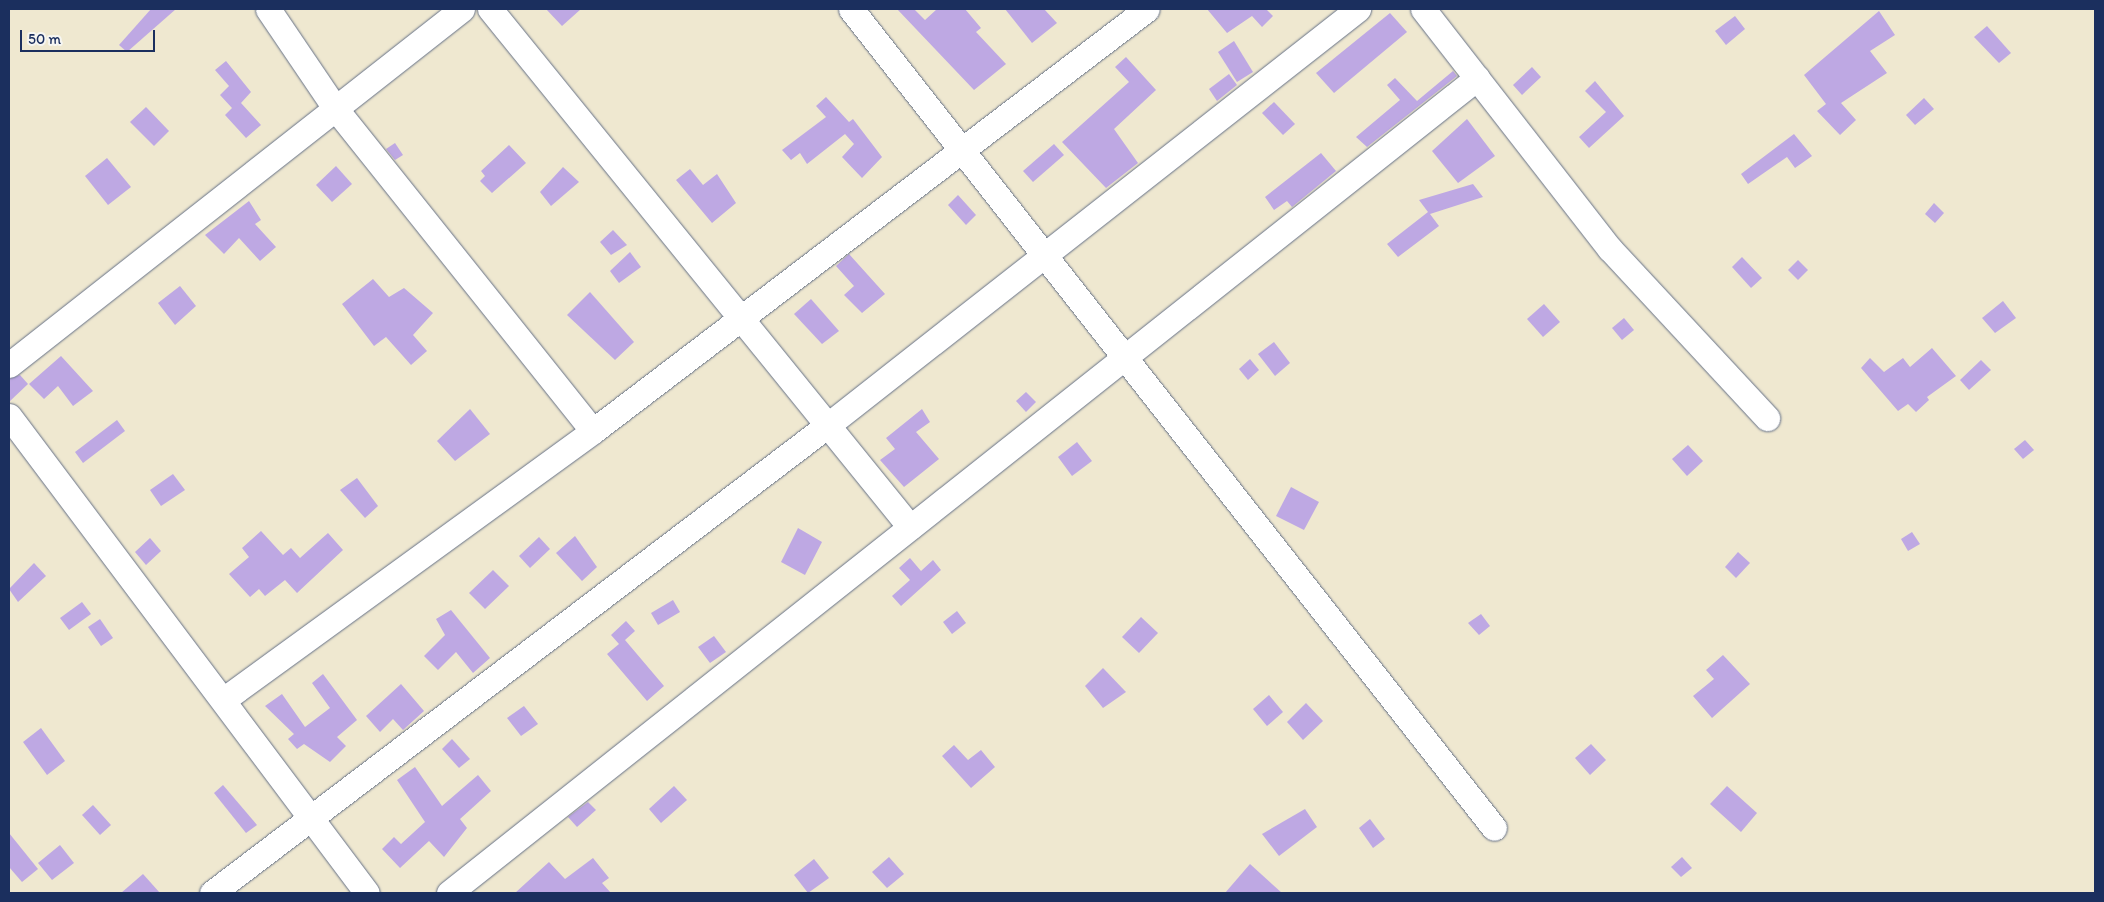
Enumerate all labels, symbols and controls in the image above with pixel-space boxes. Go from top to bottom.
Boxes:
scale bar [22,20,158,52]
text: 50 m [28,30,61,48]

